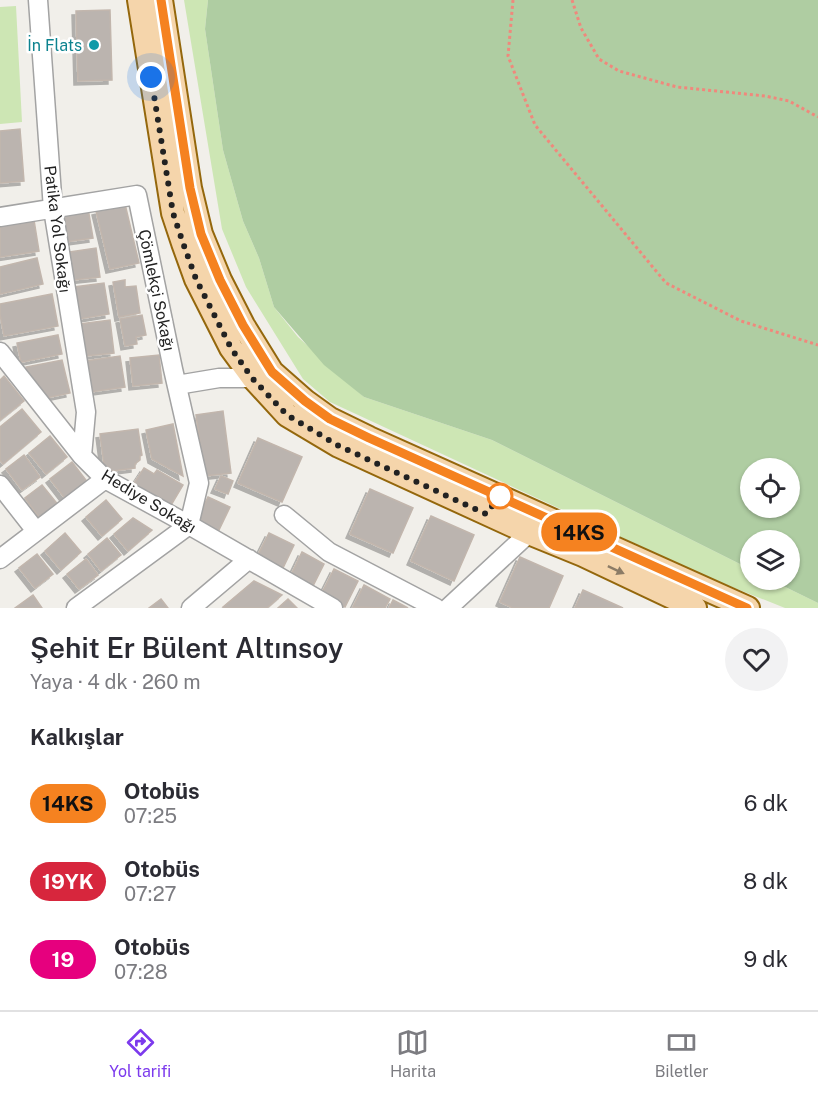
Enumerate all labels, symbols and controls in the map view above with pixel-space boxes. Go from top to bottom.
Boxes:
place label: İn Flats [27,35,82,55]
marker: İn Flats [87,38,101,52]
your location [136,62,166,92]
street label: Patika Yol Sokağı [40,164,75,294]
street label: Çömlekçi Sokağı [134,228,179,353]
map controls [740,458,800,590]
button: locate [740,458,800,518]
street label: Hediye Sokağı [98,466,200,537]
unlabelled marker [487,483,513,509]
line badge: 14KS [537,512,621,552]
text: 14KS [553,520,605,545]
button: layers [740,530,800,590]
one-way arrow [607,566,624,575]
button: heart [725,628,788,691]
text: Şehit Er Bülent Altınsoy [30,631,343,664]
text: Yaya · 4 dk · 260 m [30,670,201,694]
text: Kalkışlar [30,724,124,750]
text: Otobüs [124,778,200,804]
text: 6 dk [744,790,788,816]
text: 14KS [42,791,94,816]
text: 07:25 [124,804,177,828]
text: Otobüs [124,856,200,882]
text: 8 dk [743,868,788,894]
text: 19YK [42,869,94,894]
text: 07:27 [124,882,177,906]
text: Otobüs [114,934,190,960]
text: 9 dk [744,946,788,972]
text: 19 [52,947,74,972]
text: 07:28 [114,960,168,984]
tab: Yol tarifi [109,1026,171,1081]
tab: Harita [390,1026,436,1081]
tab: Biletler [655,1026,709,1081]

